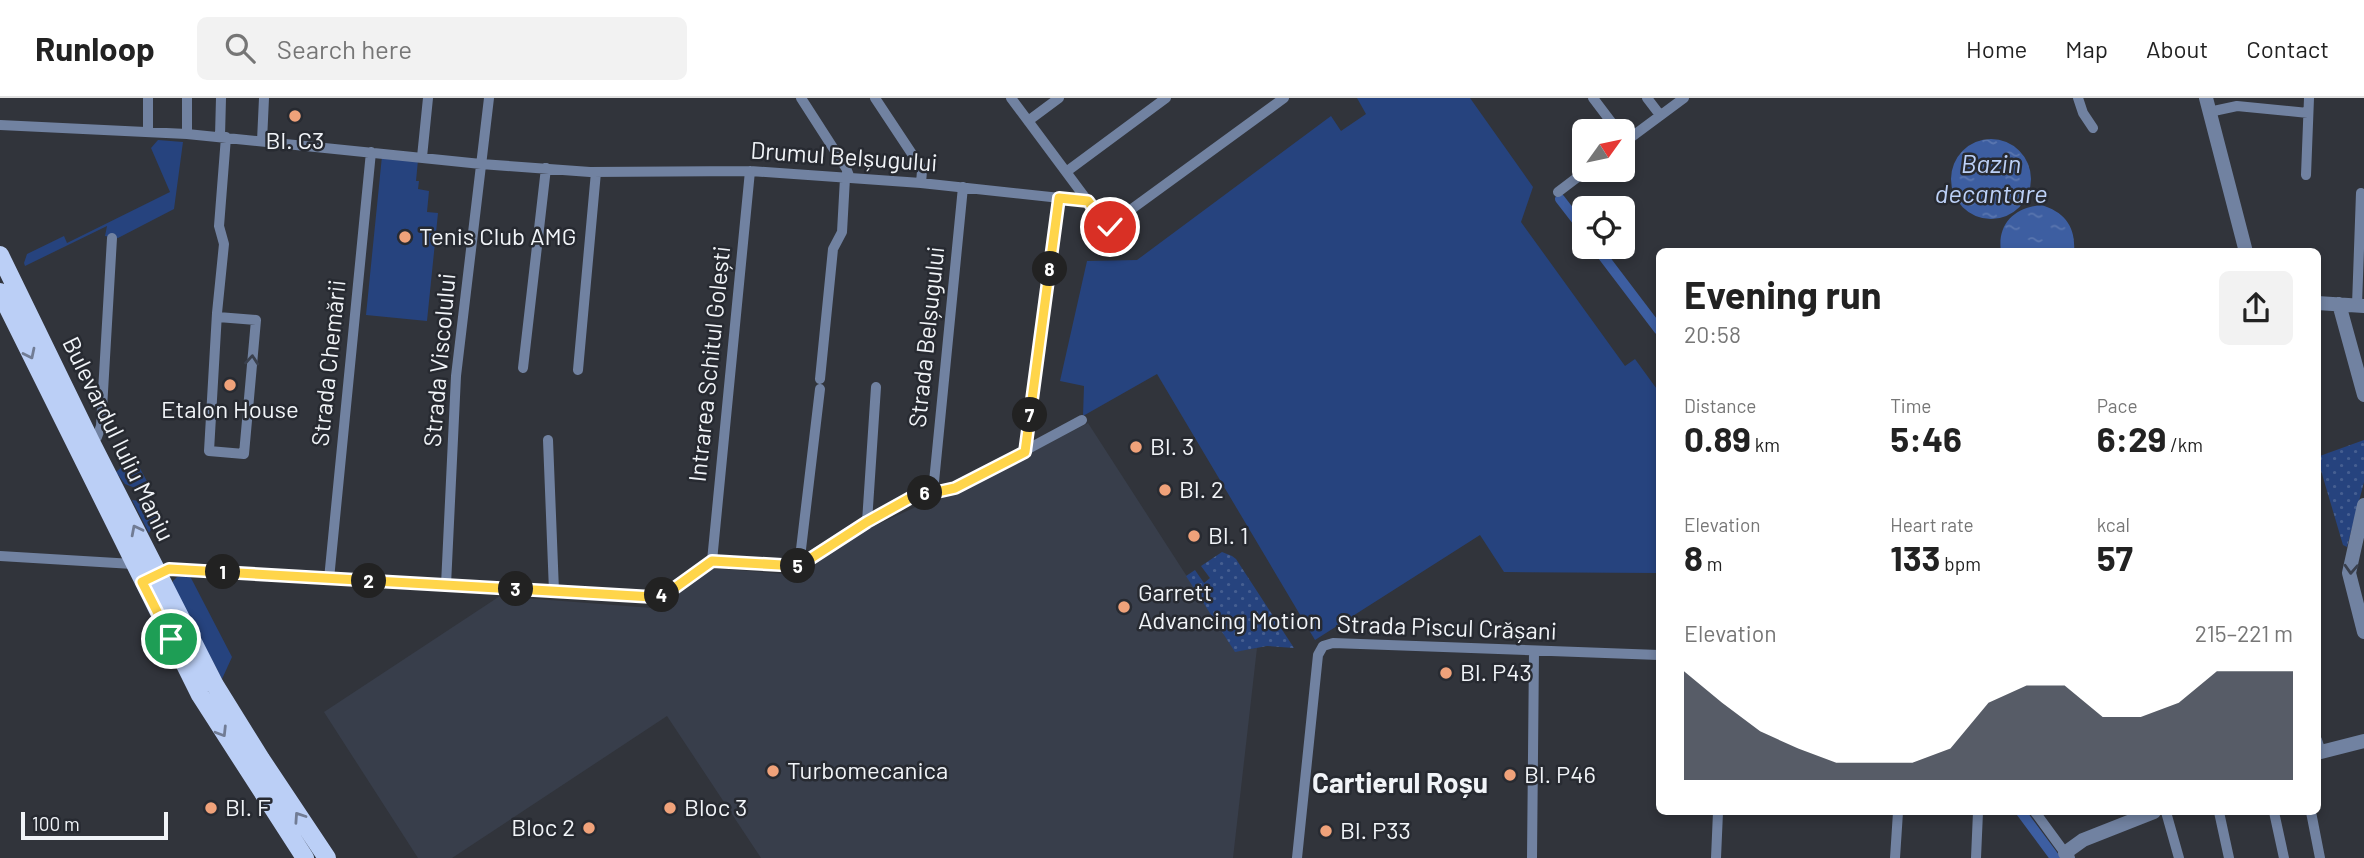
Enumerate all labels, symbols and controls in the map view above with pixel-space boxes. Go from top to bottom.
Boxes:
search box [197,17,687,80]
text: Runloop [35,28,155,68]
icon: search [221,29,259,67]
text: Search here [277,33,412,64]
text: Home [1966,34,2027,63]
text: Map [2065,34,2108,63]
text: About [2146,34,2208,63]
text: Contact [2246,34,2329,63]
marker: Bl. C3 [287,108,303,124]
north arrow [1572,119,1634,182]
map controls [1572,119,1635,259]
place label: Bl. C3 [266,125,324,154]
street label: Drumul Belșugului [750,134,939,177]
water label: Bazin decantare [1935,147,2047,208]
button: locate [1572,196,1635,259]
pin [1080,197,1140,257]
icon: check [1091,208,1129,246]
place label: Tenis Club AMG [419,221,576,250]
marker: Tenis Club AMG [397,229,413,245]
street label: Intrarea Schitul Golești [682,244,735,483]
street label: Strada Belșugului [902,245,949,429]
pin: 8 [1032,252,1068,286]
text: 8 [1044,257,1055,280]
text: Evening run [1684,271,1882,317]
button: share [2219,271,2293,345]
street label: Strada Viscolului [416,272,461,448]
street label: Strada Chemării [304,278,351,447]
text: 20:58 [1684,320,1741,348]
street label: Bulevardul Iuliu Maniu [57,331,181,545]
one-way arrow [22,346,36,359]
one-way arrow [244,354,259,365]
marker: Etalon House [222,377,238,393]
place label: Etalon House [161,394,299,423]
text: Distance [1684,394,1756,417]
text: Time [1890,394,1931,417]
text: Pace [2097,394,2138,417]
pin: 7 [1012,398,1048,432]
text: 7 [1025,403,1034,426]
text: 0.89 [1684,417,1751,459]
text: 5:46 [1890,417,1962,459]
text: 6:29 [2097,417,2166,459]
place label: Bl. 3 [1150,431,1194,460]
text: km [1751,433,1780,456]
text: /km [2166,433,2203,456]
marker: Bl. 3 [1128,439,1144,455]
place label: Bl. 2 [1179,474,1224,503]
pin: 6 [908,476,942,510]
text: 6 [919,481,930,504]
marker: Bl. 2 [1157,482,1173,498]
text: Elevation [1684,513,1761,536]
text: Heart rate [1890,513,1974,536]
text: kcal [2097,513,2130,536]
place label: Bl. 1 [1208,520,1248,549]
one-way arrow [130,525,144,537]
marker: Bl. 1 [1186,528,1202,544]
text: 8 [1684,536,1703,578]
text: 133 [1890,536,1941,578]
text: 57 [2097,536,2133,578]
pin: 5 [780,548,816,584]
text: m [1703,552,1722,575]
text: bpm [1941,552,1981,575]
pin: 1 [206,554,241,589]
text: 5 [792,554,803,577]
text: 1 [219,560,226,583]
pin: 2 [352,564,386,598]
one-way arrow [2343,564,2358,575]
text: 2 [363,569,374,592]
pin: 3 [498,572,534,606]
text: 3 [510,577,521,600]
place label: Garrett Advancing Motion [1138,577,1322,634]
pin: 4 [644,578,680,612]
text: 4 [656,583,667,606]
marker: Garrett Advancing Motion [1116,599,1132,615]
street label: Strada Piscul Crășani [1337,608,1557,645]
pin [141,609,201,669]
text: Elevation [1684,619,1777,647]
text: 215–221 m [2195,619,2293,647]
icon: arrive [152,620,190,658]
place label: Bl. P43 [1460,657,1532,686]
marker: Bl. P43 [1438,665,1454,681]
one-way arrow [214,725,227,738]
place label: Turbomecanica [787,755,948,784]
place label: Bl. P46 [1524,759,1596,788]
marker: Turbomecanica [765,763,781,779]
district label: Cartierul Roșu [1312,765,1488,799]
marker: Bl. P46 [1502,767,1518,783]
place label: Bl. F [225,792,271,821]
place label: Bloc 3 [684,792,747,821]
marker: Bl. F [203,800,219,816]
marker: Bloc 3 [662,800,678,816]
scale bar [21,809,168,841]
text: 100 m [32,812,80,835]
one-way arrow [295,812,308,825]
place label: Bloc 2 [511,812,575,841]
place label: Bl. P33 [1340,815,1411,844]
marker: Bloc 2 [581,820,597,836]
marker: Bl. P33 [1318,823,1334,839]

